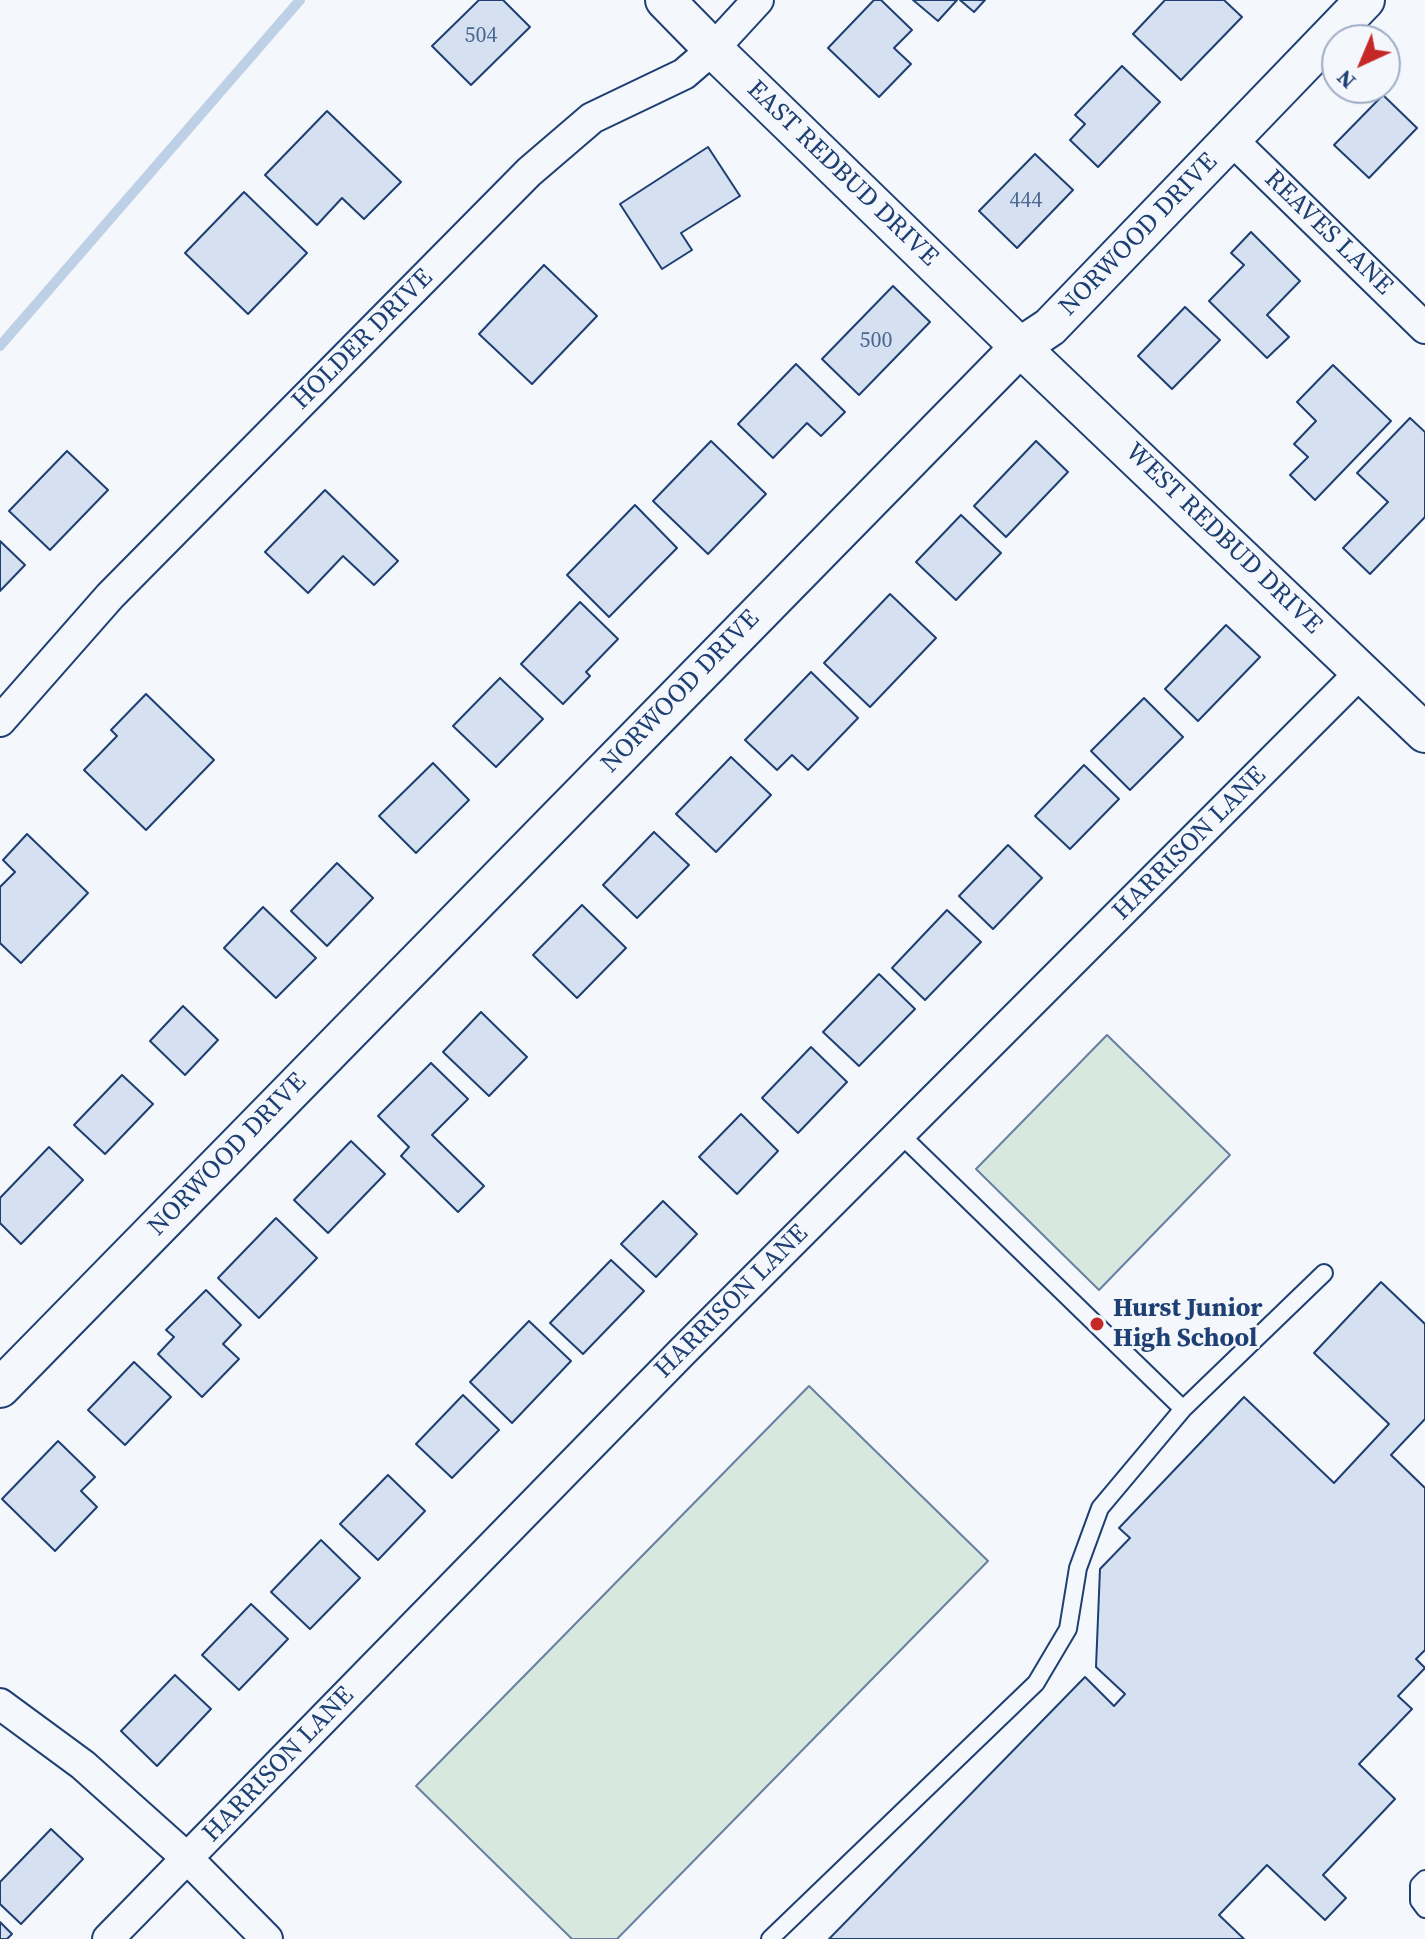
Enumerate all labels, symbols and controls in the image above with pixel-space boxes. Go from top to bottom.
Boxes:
house number: 504 [465,23,497,49]
north arrow [1321,24,1401,104]
text: N [1330,63,1362,96]
street label: EAST REDBUD DRIVE [740,75,944,273]
street label: NORWOOD DRIVE [1053,147,1225,323]
street label: REAVES LANE [1257,164,1399,302]
house number: 444 [1010,188,1042,214]
street label: HOLDER DRIVE [286,263,440,417]
house number: 500 [860,328,892,354]
street label: WEST REDBUD DRIVE [1118,437,1328,641]
street label: NORWOOD DRIVE [595,604,767,780]
street label: HARRISON LANE [1107,761,1273,927]
street label: NORWOOD DRIVE [142,1067,314,1243]
street label: HARRISON LANE [649,1219,815,1385]
place label: Hurst Junior High School [1113,1293,1262,1354]
marker: Hurst Junior High School [1088,1315,1106,1333]
street label: HARRISON LANE [197,1681,361,1849]

